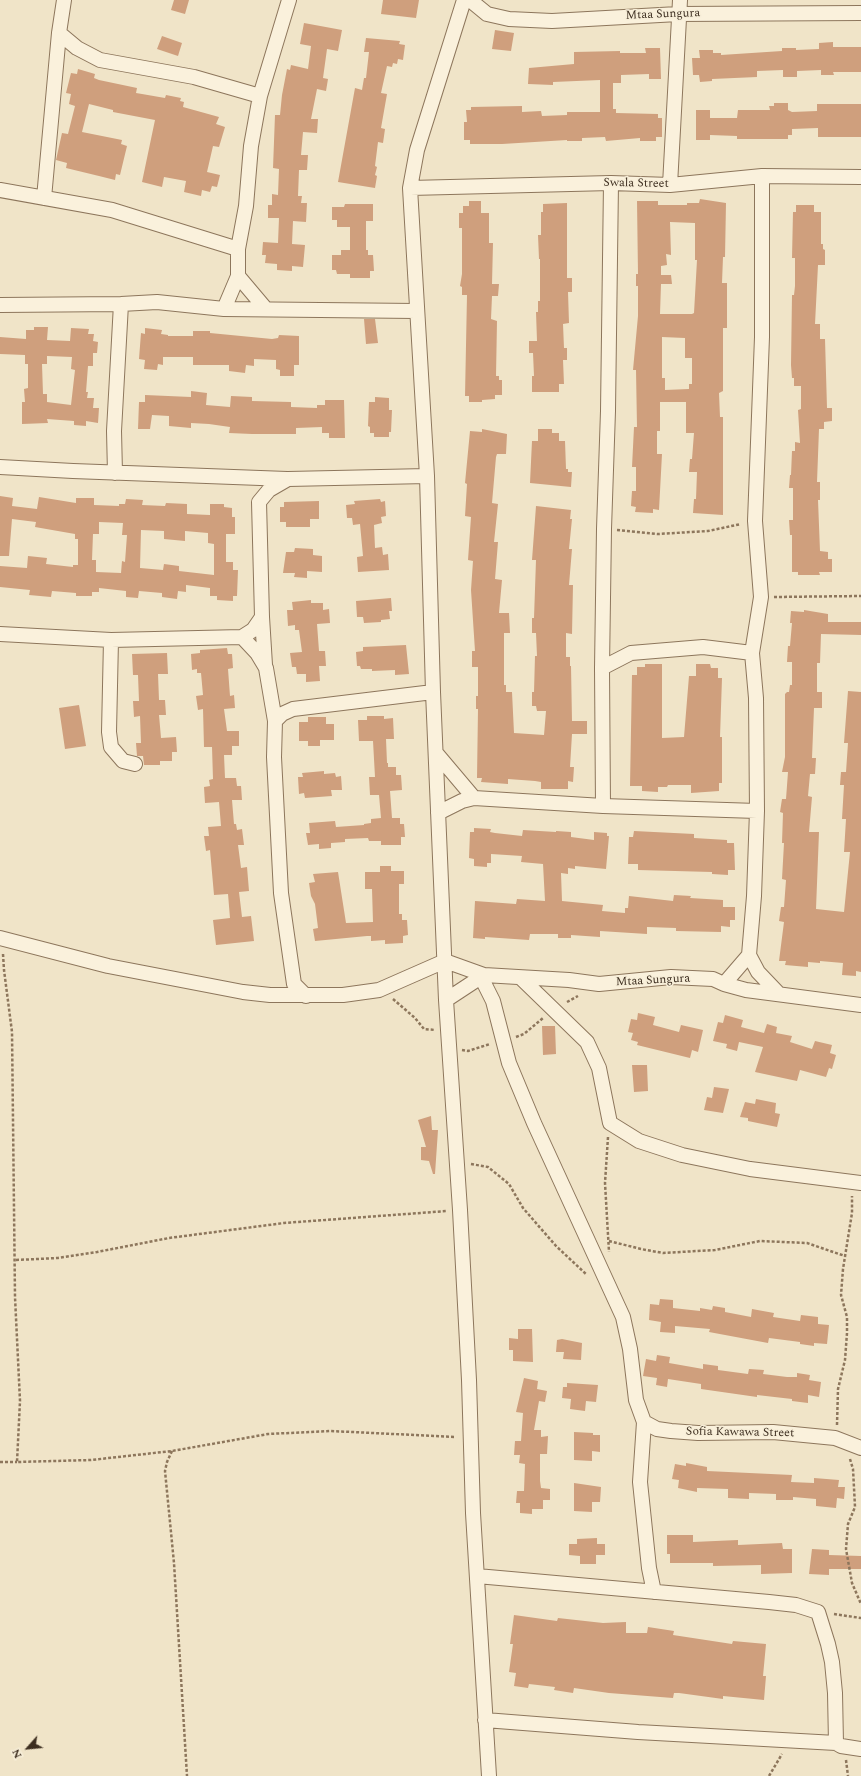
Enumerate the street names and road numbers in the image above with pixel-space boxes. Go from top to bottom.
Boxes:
street label: Mtaa Sungura [625,7,701,23]
street label: Swala Street [603,176,669,192]
street label: Mtaa Sungura [615,972,691,990]
street label: Sofia Kawawa Street [686,1425,794,1441]

